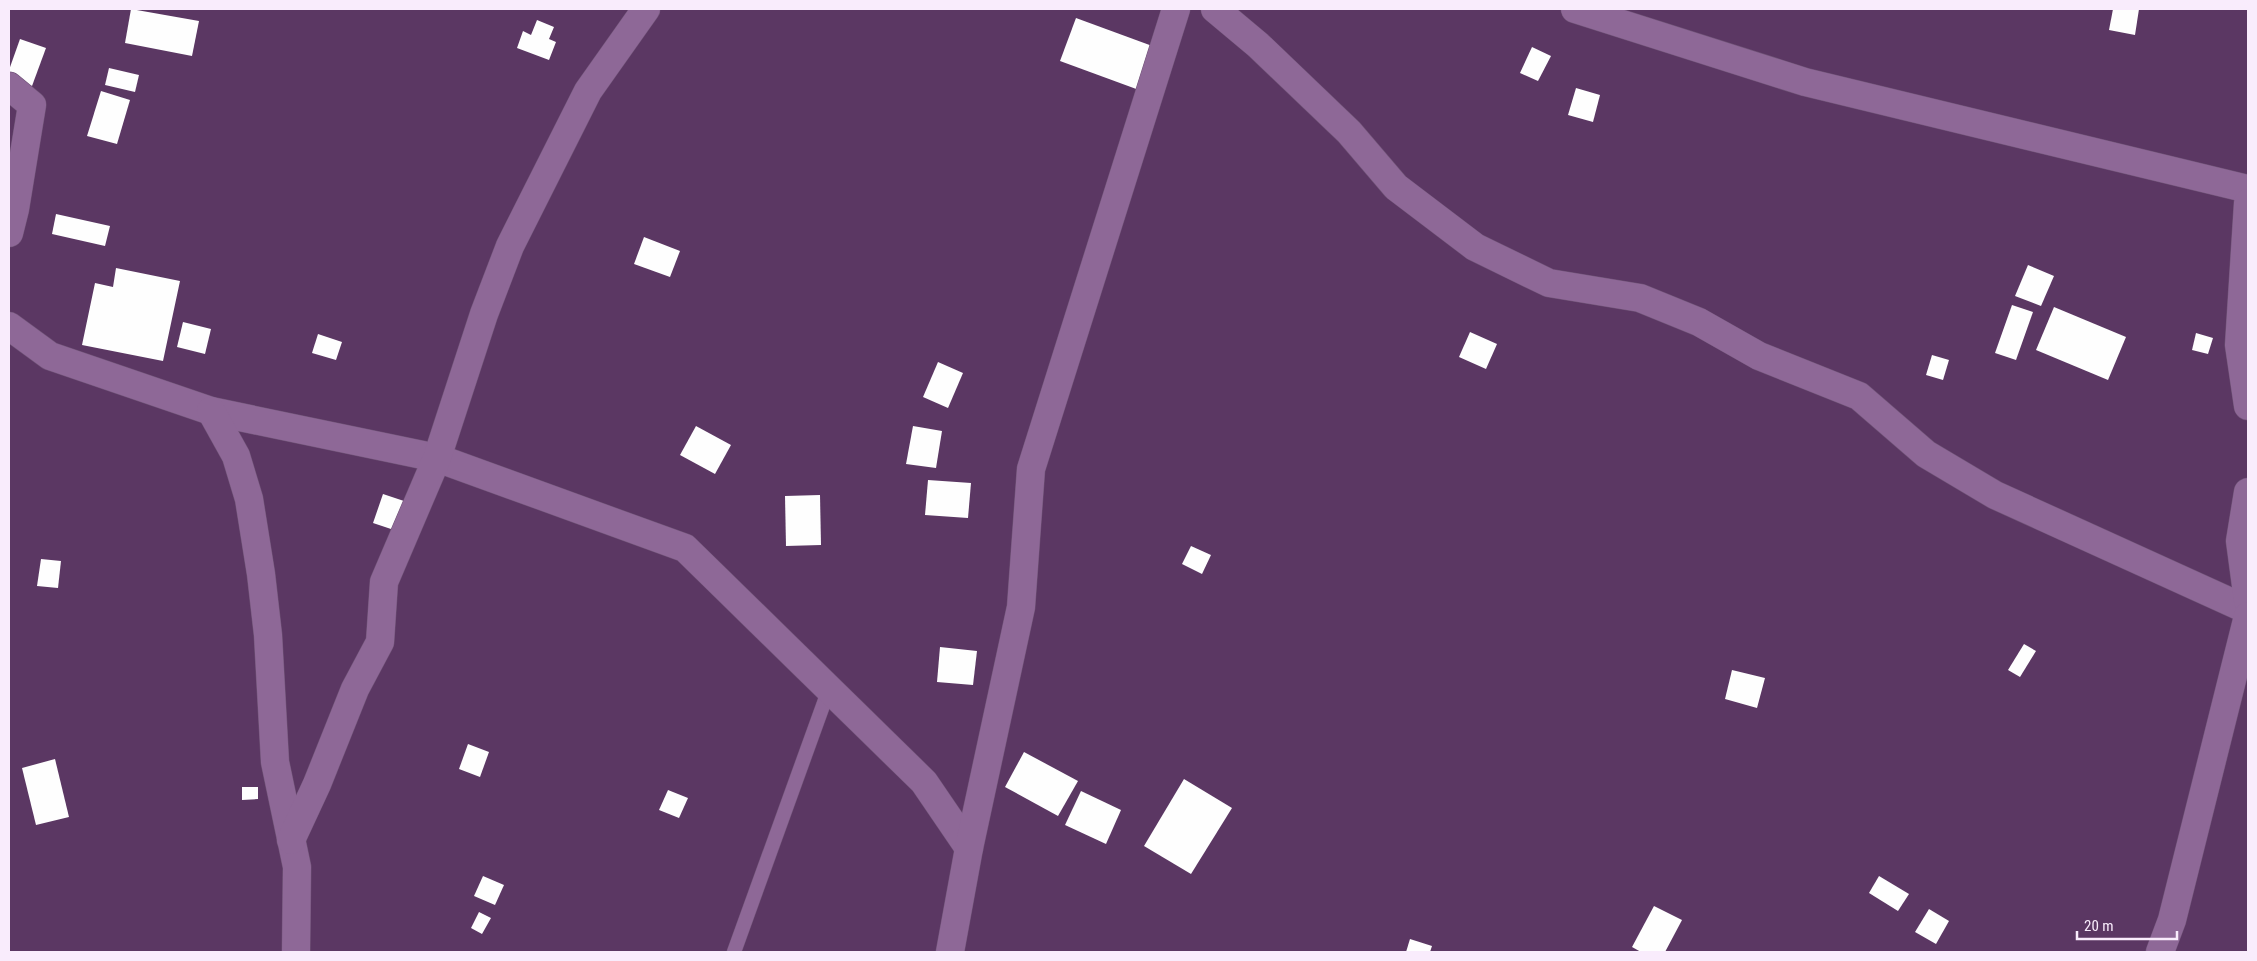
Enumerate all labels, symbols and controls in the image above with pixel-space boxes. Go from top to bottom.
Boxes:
scale bar [2077,908,2177,940]
text: 20 m [2084,917,2114,935]

